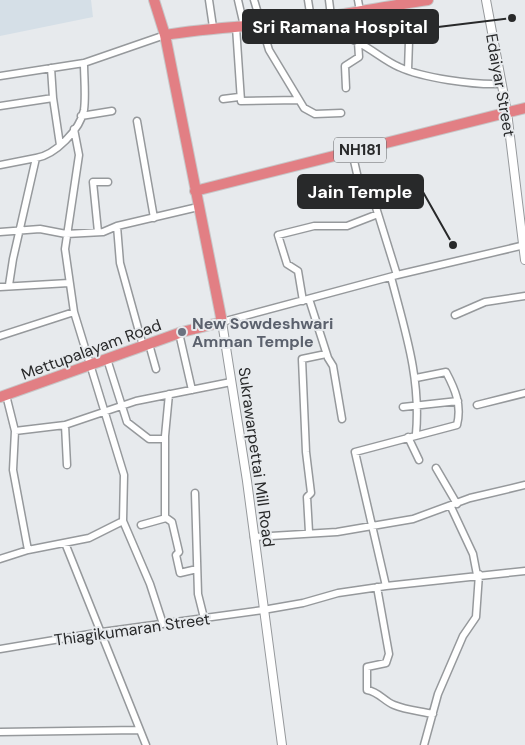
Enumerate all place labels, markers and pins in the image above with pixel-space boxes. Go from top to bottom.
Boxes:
callout: Sri Ramana Hospital [243,10,438,43]
callout: Jain Temple [298,175,423,208]
place label: New Sowdeshwari Amman Temple [192,313,333,352]
marker: New Sowdeshwari Amman Temple [176,326,188,338]

